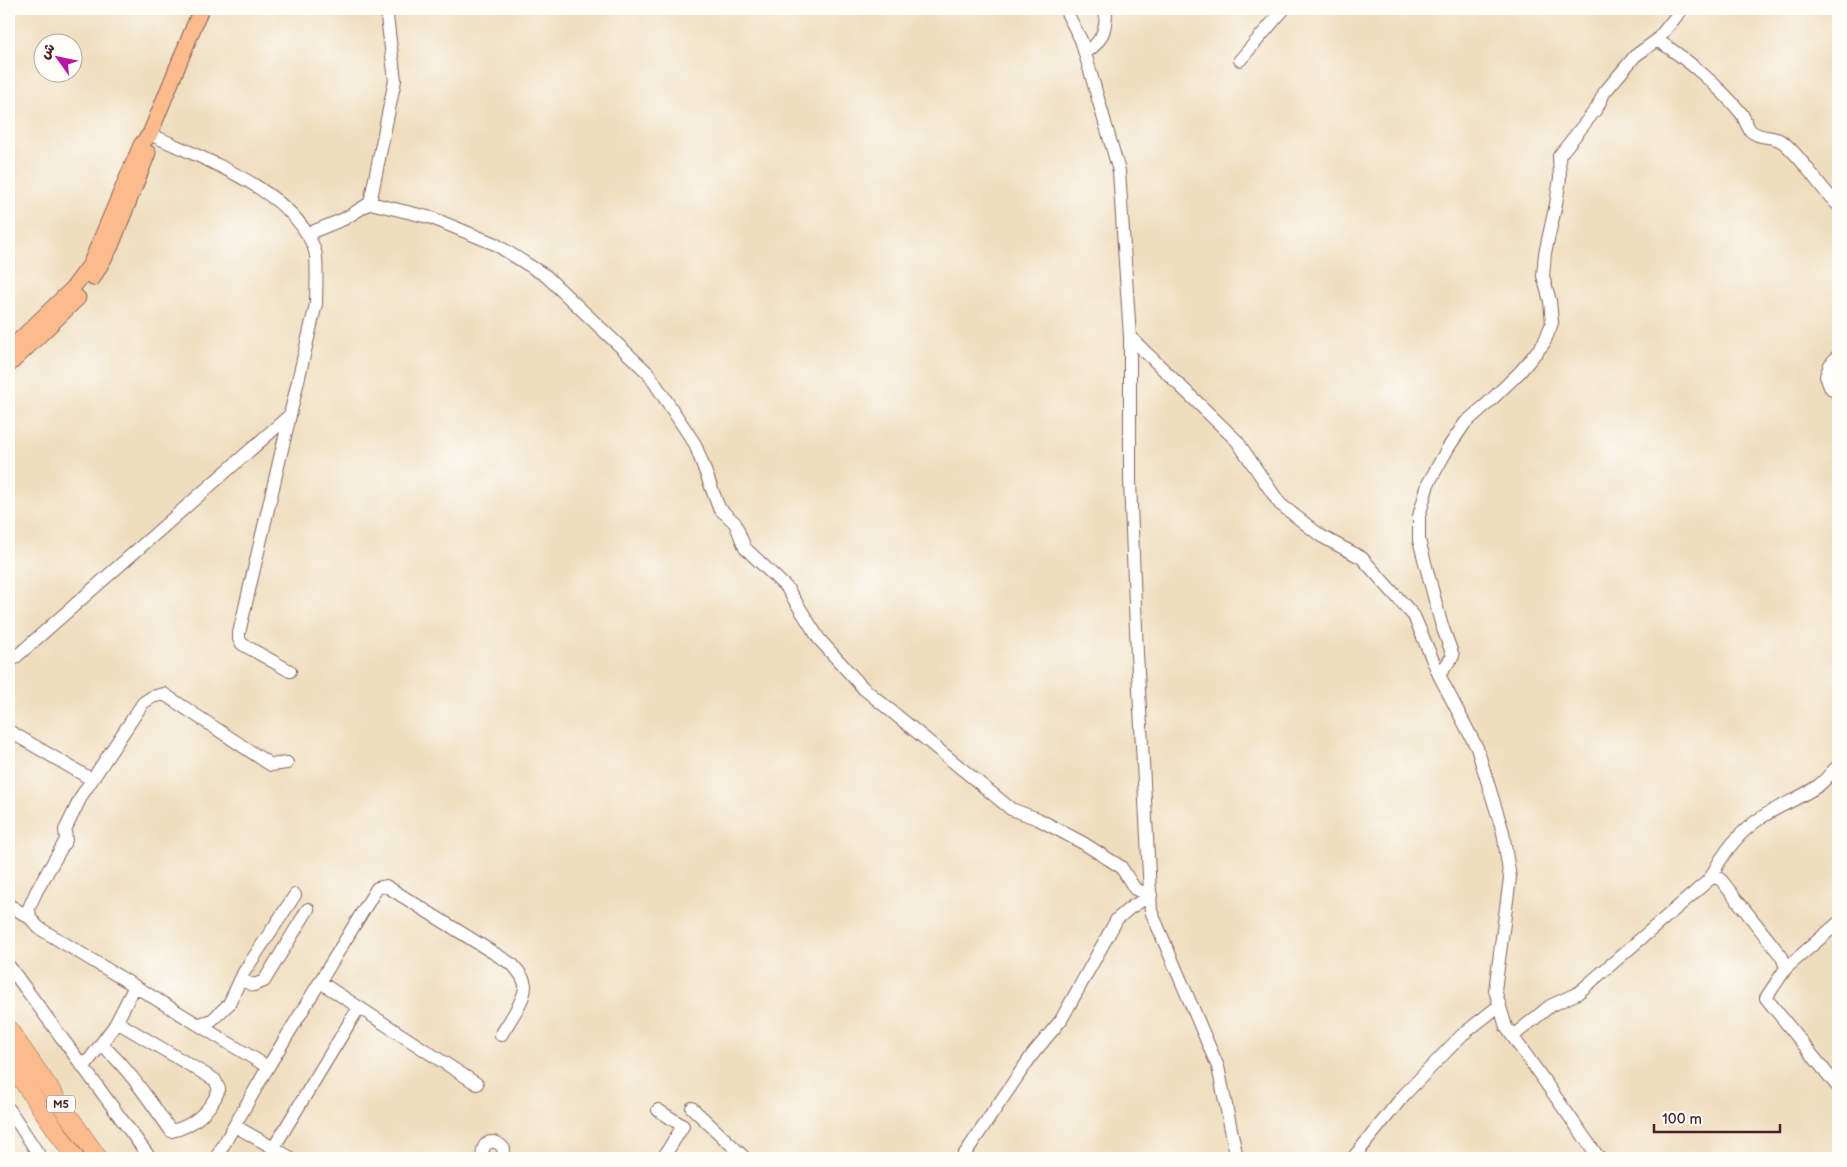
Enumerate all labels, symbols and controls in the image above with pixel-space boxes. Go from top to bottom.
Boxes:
north arrow [32,32,82,82]
text: ش [36,40,59,62]
road number: M5 [47,1096,75,1112]
scale bar [1654,1102,1781,1134]
text: 100 m [1662,1110,1702,1129]

